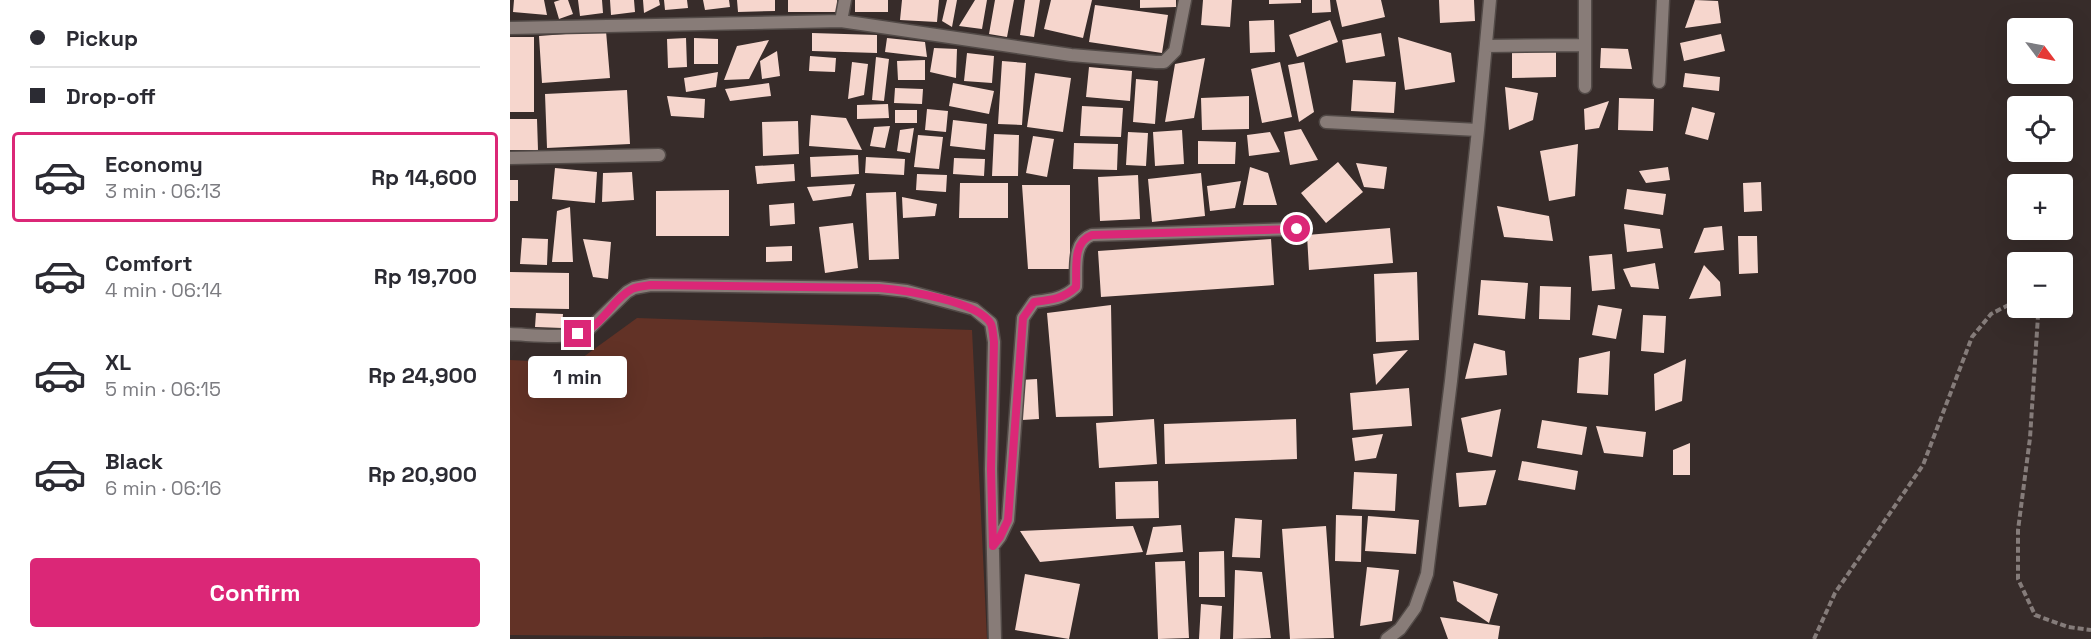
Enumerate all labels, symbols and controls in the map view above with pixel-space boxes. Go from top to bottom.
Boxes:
north arrow [2007,18,2073,84]
map controls [2007,18,2073,318]
text: Pickup [66,24,138,52]
text: Drop-off [66,82,156,110]
button: locate [2007,96,2073,162]
icon: car [33,150,87,204]
text: Economy [105,150,203,178]
text: Rp 14,600 [371,163,477,191]
button: + [2007,174,2073,240]
text: 3 min · 06:13 [105,178,221,204]
route start [1283,215,1310,242]
icon: car [33,249,87,303]
text: Comfort [105,249,193,277]
button: − [2007,252,2073,318]
text: Rp 19,700 [374,262,477,290]
text: 4 min · 06:14 [105,277,222,303]
route end [564,320,591,347]
icon: car [33,348,87,402]
text: XL [105,348,131,376]
callout: 1 min [529,355,628,397]
text: Rp 24,900 [368,361,477,389]
text: 1 min [553,364,602,390]
text: 5 min · 06:15 [105,376,221,402]
icon: car [33,447,87,501]
text: Black [105,447,163,475]
text: Rp 20,900 [368,460,477,488]
text: 6 min · 06:16 [105,475,221,501]
button: Confirm [30,558,480,627]

